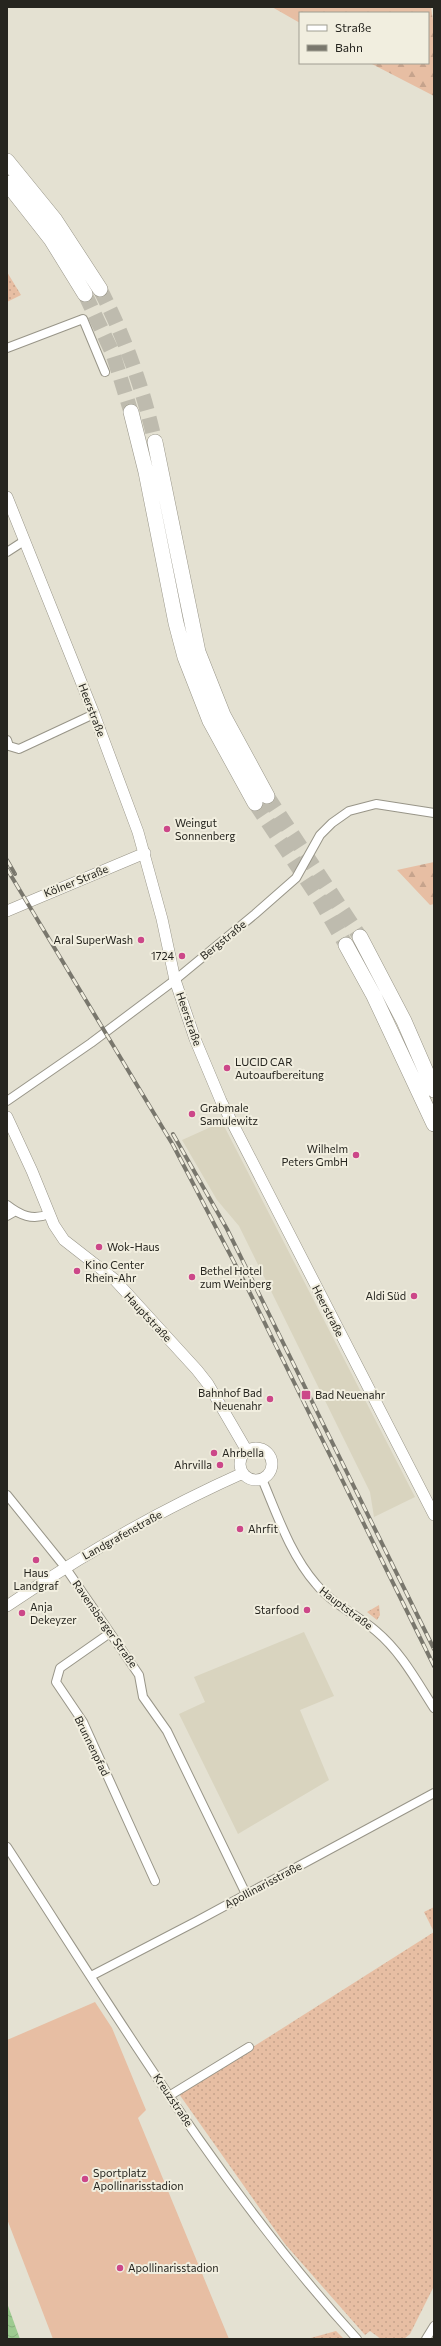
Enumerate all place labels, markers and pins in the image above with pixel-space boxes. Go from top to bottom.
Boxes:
place label: Weingut Sonnenberg [175,816,235,842]
marker: Weingut Sonnenberg [162,824,172,834]
place label: Aral SuperWash [53,933,133,946]
marker: Aral SuperWash [136,935,146,945]
place label: 1724 [151,949,174,962]
marker: 1724 [177,951,187,961]
place label: LUCID CAR Autoaufbereitung [235,1055,324,1081]
marker: LUCID CAR Autoaufbereitung [222,1063,232,1073]
place label: Grabmale Samulewitz [200,1101,259,1127]
marker: Grabmale Samulewitz [187,1109,197,1119]
place label: Wilhelm Peters GmbH [282,1142,348,1168]
marker: Wilhelm Peters GmbH [351,1150,361,1160]
place label: Wok-Haus [107,1240,160,1253]
marker: Wok-Haus [94,1242,104,1252]
place label: Kino Center Rhein-Ahr [85,1258,145,1284]
place label: Bethel Hotel zum Weinberg [200,1264,271,1290]
marker: Kino Center Rhein-Ahr [72,1266,82,1276]
marker: Bethel Hotel zum Weinberg [187,1272,197,1282]
place label: Aldi Süd [365,1289,406,1302]
marker: Aldi Süd [409,1291,419,1301]
place label: Bahnhof Bad Neuenahr [198,1386,263,1412]
place label: Bad Neuenahr [315,1388,386,1401]
marker: Bad Neuenahr [300,1389,312,1401]
marker: Bahnhof Bad Neuenahr [265,1394,275,1404]
place label: Ahrbella [222,1446,264,1459]
marker: Ahrbella [209,1448,219,1458]
place label: Ahrvilla [174,1458,212,1471]
marker: Ahrvilla [215,1460,225,1470]
place label: Ahrfit [248,1522,278,1535]
marker: Ahrfit [235,1524,245,1534]
marker: Haus Landgraf [31,1555,41,1565]
place label: Haus Landgraf [13,1566,59,1592]
place label: Anja Dekeyzer [30,1600,77,1626]
place label: Starfood [254,1603,299,1616]
marker: Starfood [302,1605,312,1615]
marker: Anja Dekeyzer [17,1608,27,1618]
place label: Sportplatz Apollinarisstadion [93,2166,184,2192]
marker: Sportplatz Apollinarisstadion [80,2174,90,2184]
place label: Apollinarisstadion [128,2261,219,2274]
marker: Apollinarisstadion [115,2263,125,2273]

